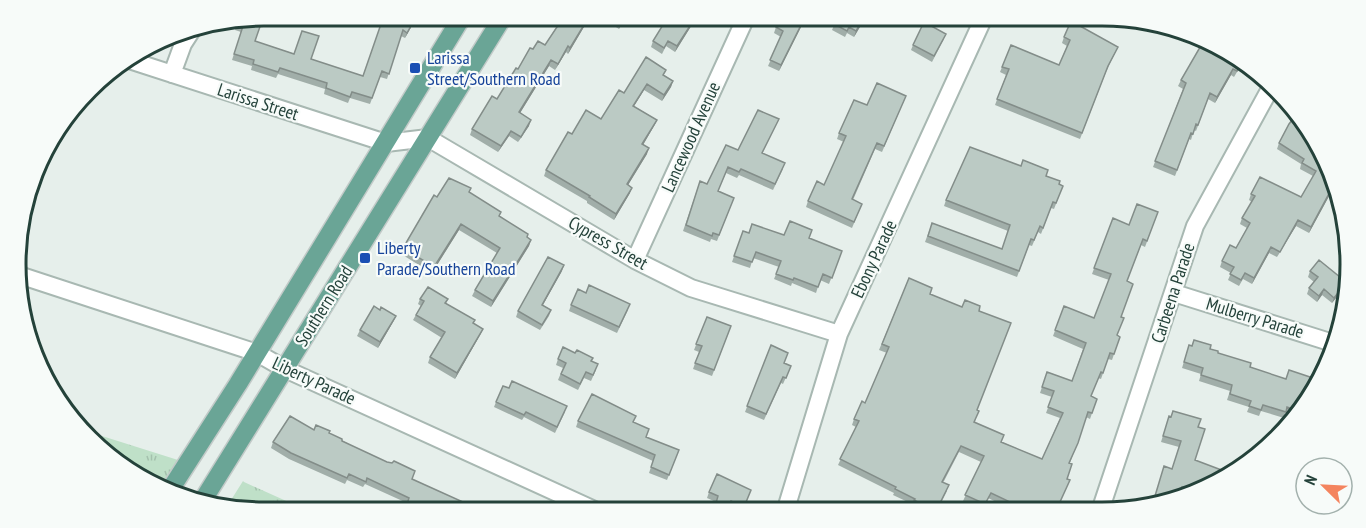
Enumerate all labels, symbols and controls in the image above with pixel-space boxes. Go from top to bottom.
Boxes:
place label: Larissa Street/Southern Road [427,46,561,90]
marker: Larissa Street/Southern Road [408,61,422,75]
street label: Larissa Street [215,78,302,125]
street label: Lancewood Avenue [656,78,725,196]
street label: Cypress Street [564,211,652,274]
street label: Ebony Parade [845,216,902,301]
place label: Liberty Parade/Southern Road [377,236,515,280]
street label: Carbeena Parade [1146,240,1199,346]
marker: Liberty Parade/Southern Road [358,251,372,265]
street label: Southern Road [290,261,357,350]
street label: Mulberry Parade [1204,292,1307,343]
street label: Liberty Parade [269,351,359,410]
north arrow [1294,456,1354,516]
text: N [1299,472,1321,488]

